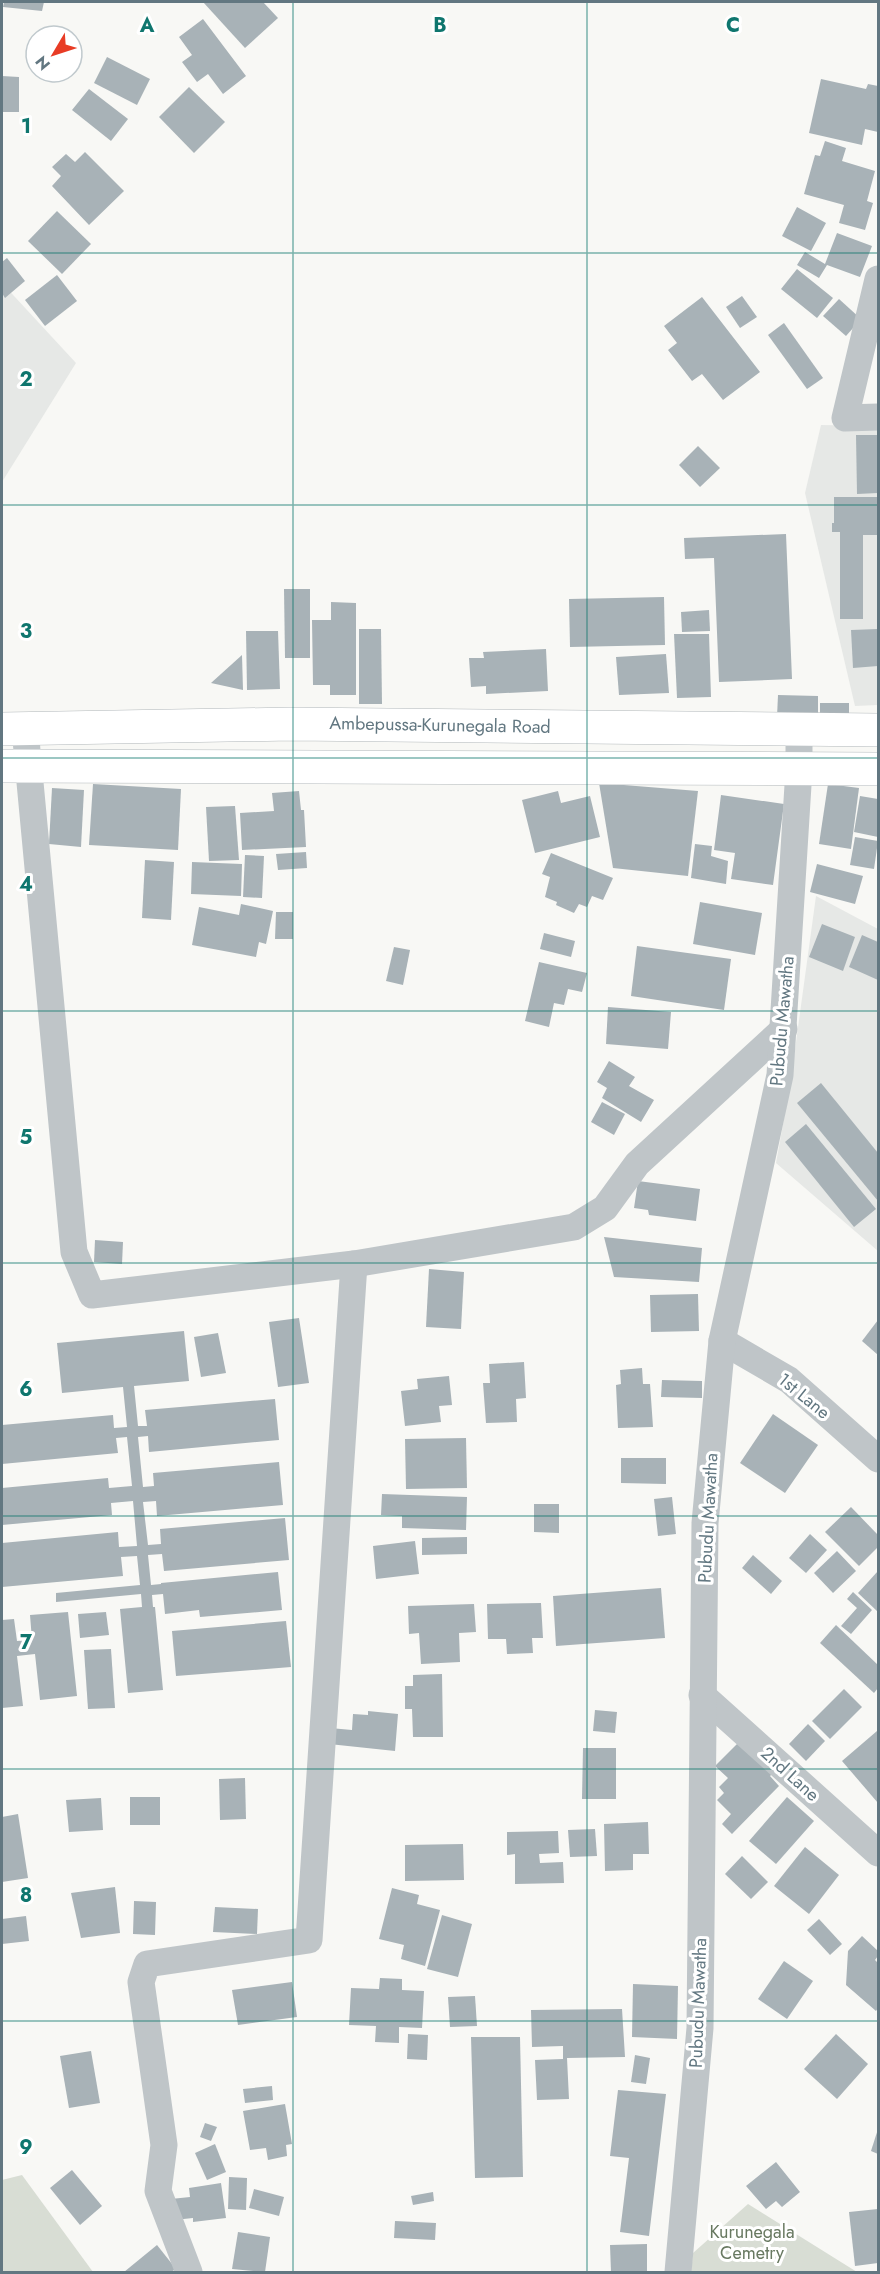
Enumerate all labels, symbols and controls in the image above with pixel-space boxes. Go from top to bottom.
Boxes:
text: A [139,11,155,40]
text: B [433,11,447,40]
text: C [726,11,740,40]
north arrow [24,24,84,84]
text: N [30,51,56,75]
text: 1 [21,112,31,141]
text: 2 [19,365,33,394]
text: 3 [20,617,32,646]
street label: Ambepussa-Kurunegala Road [329,710,551,740]
text: 4 [19,870,33,899]
street label: Pubudu Mawatha [763,955,801,1087]
text: 5 [20,1123,33,1152]
street label: 1st Lane [772,1367,836,1425]
text: 6 [19,1375,33,1404]
street label: Pubudu Mawatha [692,1452,724,1584]
text: 7 [20,1628,33,1657]
street label: 2nd Lane [755,1741,825,1807]
text: 8 [20,1881,32,1910]
street label: Pubudu Mawatha [683,1937,713,2069]
text: 9 [19,2133,33,2162]
park label: Kurunegala Cemetry [709,2219,795,2266]

